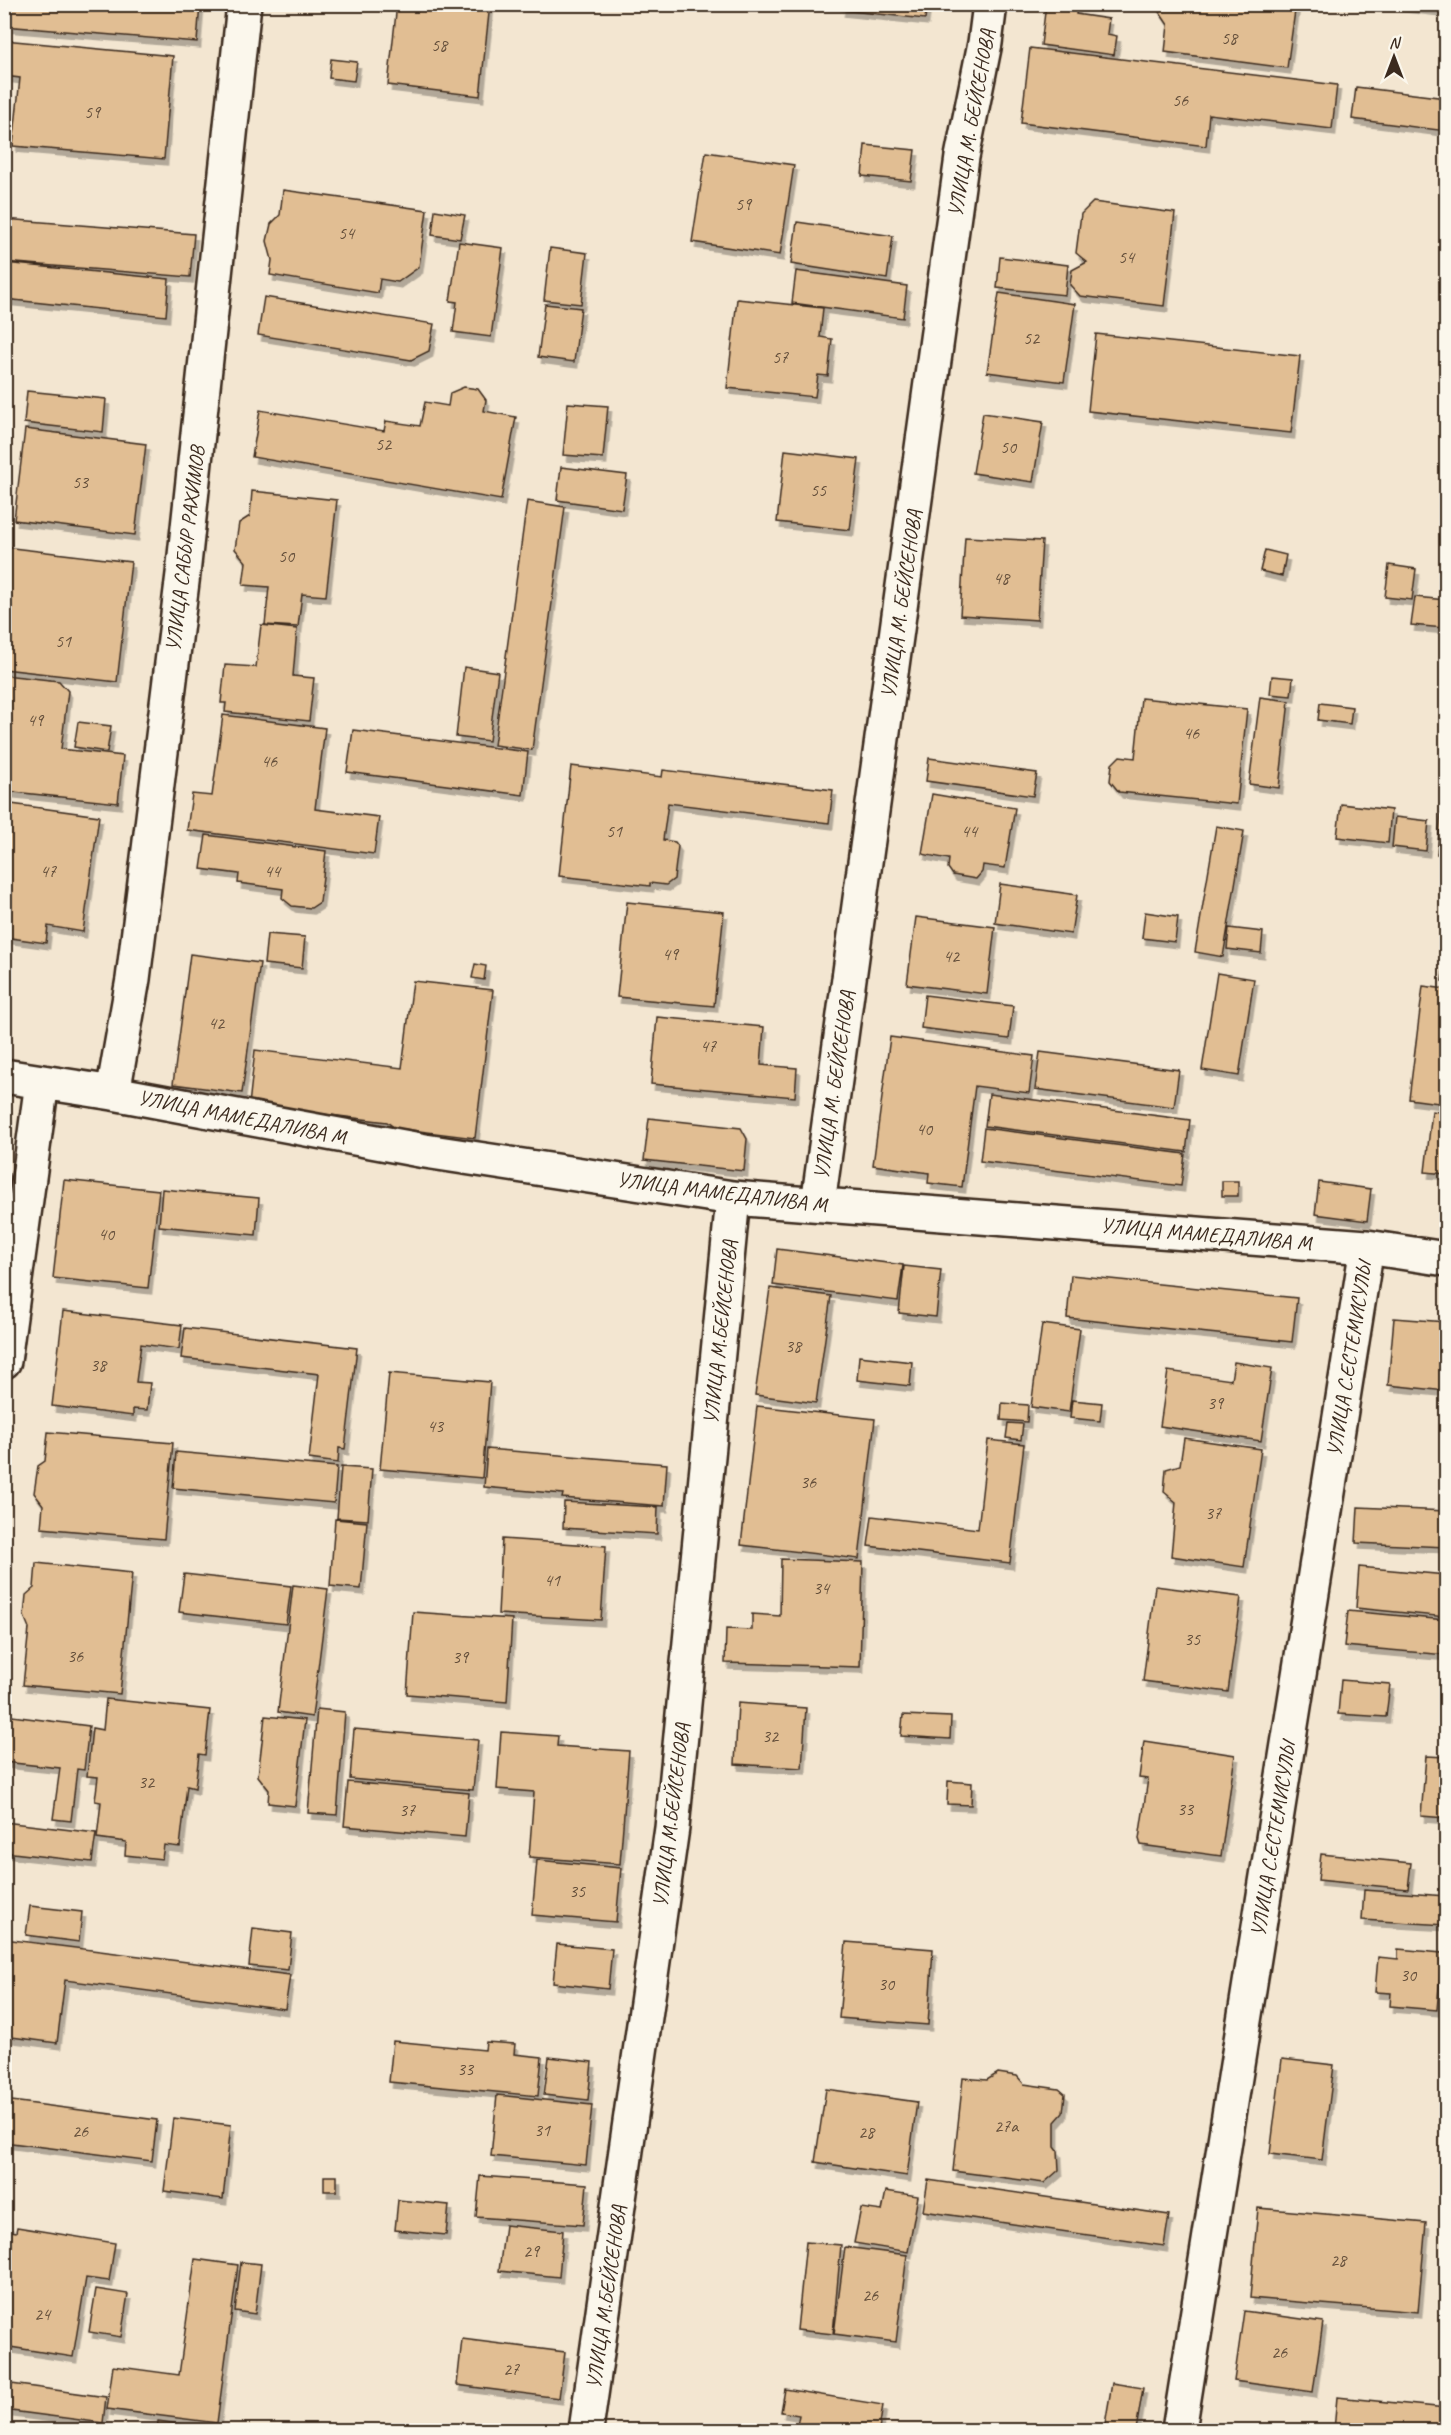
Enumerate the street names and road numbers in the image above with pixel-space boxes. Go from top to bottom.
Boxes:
street label: УЛИЦА М. БЕЙСЕНОВА [942,27,1000,219]
street label: УЛИЦА САБЫР РАХИМОВ [160,442,211,653]
street label: УЛИЦА М. БЕЙСЕНОВА [875,508,927,700]
street label: УЛИЦА М. БЕЙСЕНОВА [808,989,860,1181]
street label: УЛИЦА МАМЕДАЛИВА М [136,1084,350,1150]
street label: УЛИЦА МАМЕДАЛИВА М [616,1166,830,1218]
street label: УЛИЦА МАМЕДАЛИВА М [1100,1212,1314,1256]
street label: УЛИЦА М.БЕЙСЕНОВА [697,1238,743,1425]
street label: УЛИЦА С.ЕСТЕМИСУЛЫ [1321,1256,1378,1458]
street label: УЛИЦА М.БЕЙСЕНОВА [647,1721,695,1908]
street label: УЛИЦА С.ЕСТЕМИСУЛЫ [1245,1736,1302,1938]
street label: УЛИЦА М.БЕЙСЕНОВА [580,2203,632,2390]

